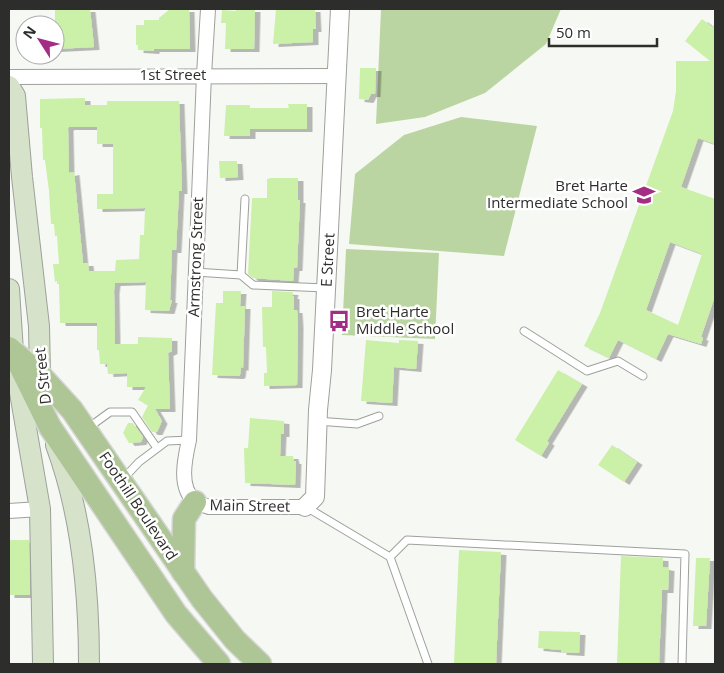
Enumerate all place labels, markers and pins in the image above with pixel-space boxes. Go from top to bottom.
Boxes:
place label: Bret Harte Intermediate School [487,175,628,212]
school or university icon: Bret Harte Intermediate School [631,182,657,208]
place label: Bret Harte Middle School [356,301,454,338]
bus stop icon: Bret Harte Middle School [326,308,352,334]

